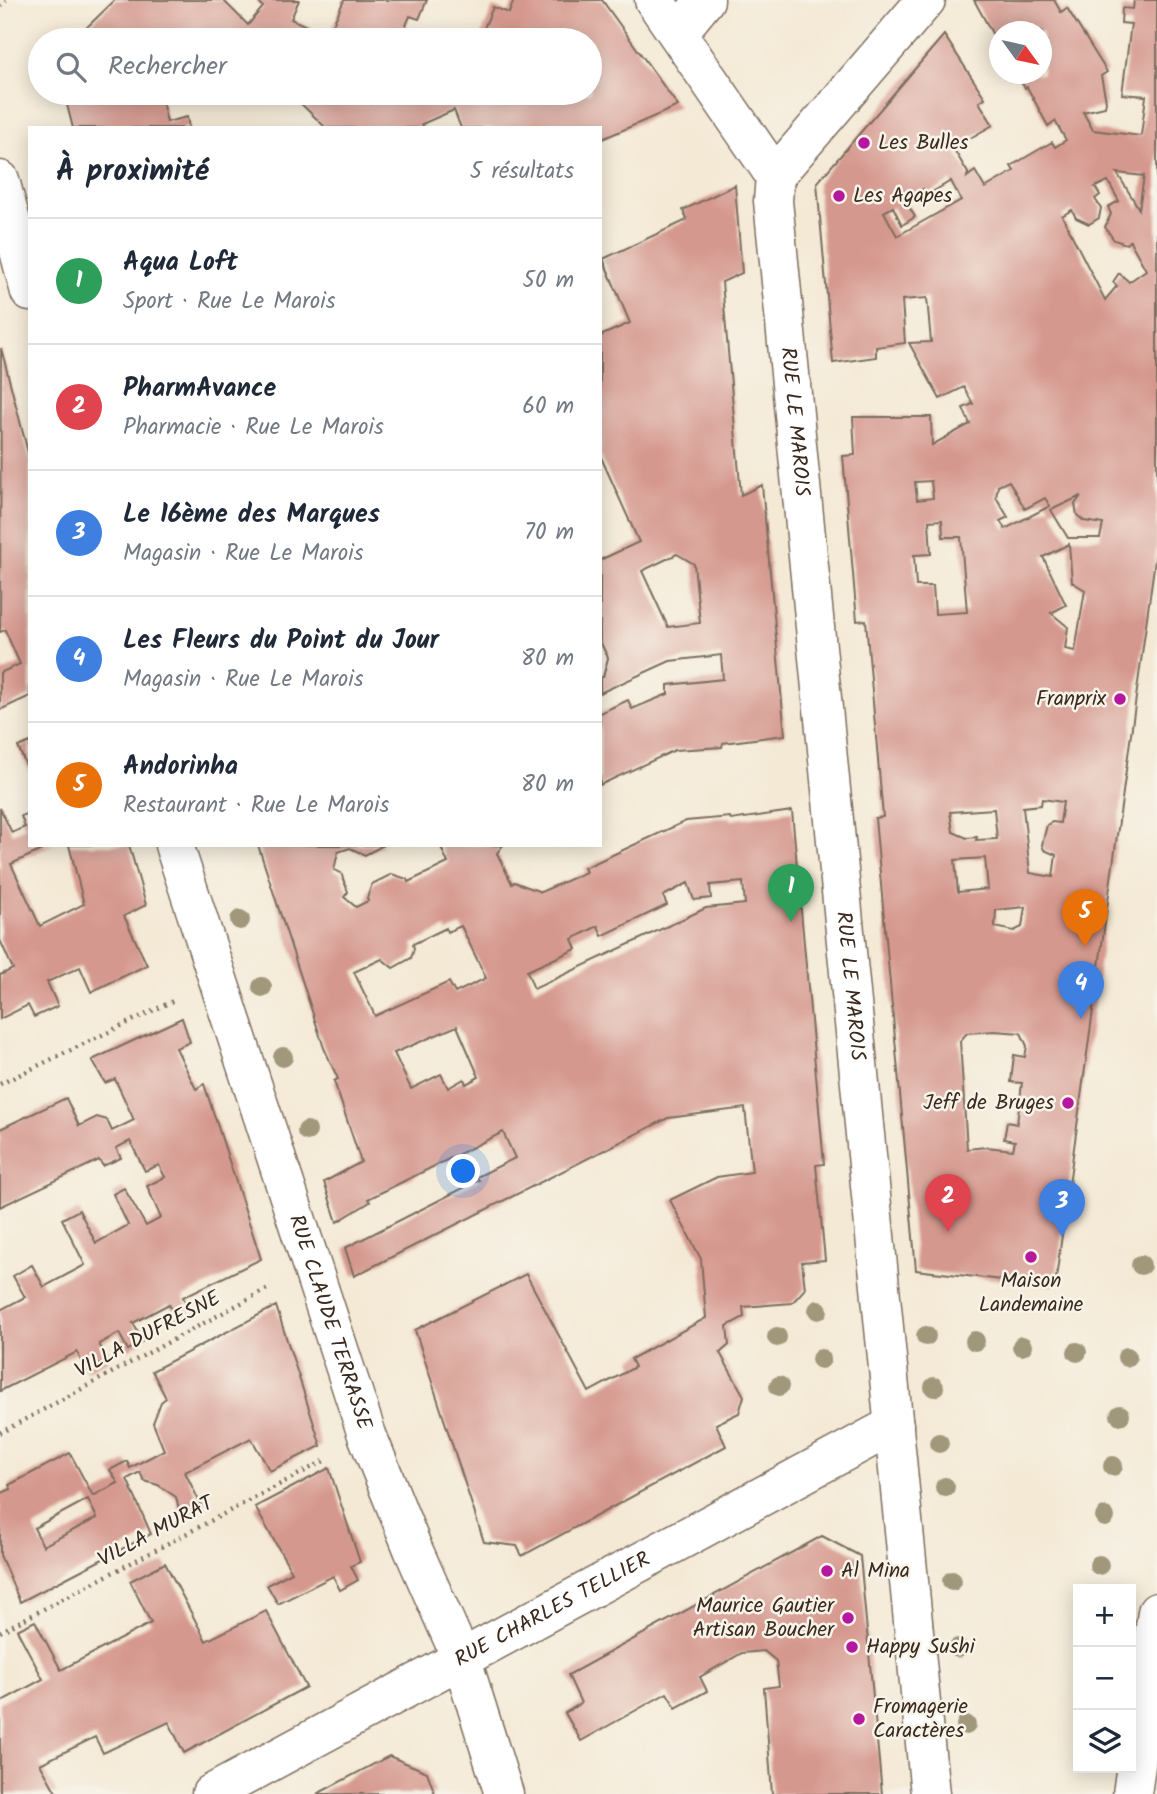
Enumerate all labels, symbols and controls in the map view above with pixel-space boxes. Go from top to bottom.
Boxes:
north arrow [989,21,1052,84]
search box [28,28,602,105]
text: Rechercher [108,46,227,88]
icon: search [52,48,90,86]
place label: Les Bulles [878,127,969,160]
marker: Les Bulles [856,135,872,151]
text: À proximité [56,148,209,196]
text: 5 résultats [470,154,574,190]
place label: Les Agapes [853,180,952,213]
marker: Les Agapes [831,188,847,204]
text: Aqua Loft [123,242,238,284]
text: 1 [76,263,82,299]
text: 50 m [523,263,574,299]
text: Sport · Rue Le Marois [123,284,335,320]
street label: RUE LE MAROIS [771,346,819,498]
text: PharmAvance [123,368,276,410]
text: 2 [72,389,86,425]
text: 60 m [522,389,574,425]
text: Pharmacie · Rue Le Marois [123,410,384,446]
text: Le 16ème des Marques [123,494,380,536]
text: 3 [73,515,85,551]
text: 70 m [524,515,574,551]
text: Magasin · Rue Le Marois [123,536,364,572]
text: Les Fleurs du Point du Jour [123,620,439,662]
text: 4 [73,641,85,677]
text: 80 m [521,641,574,677]
text: Magasin · Rue Le Marois [123,662,364,698]
place label: Franprix [1036,683,1107,716]
marker: Franprix [1112,691,1128,707]
text: Andorinha [123,746,238,788]
text: 5 [73,767,85,803]
text: 80 m [521,767,574,803]
text: Restaurant · Rue Le Marois [123,788,389,824]
pin: 1 [768,864,814,922]
pin: 5 [1062,889,1108,947]
street label: RUE LE MAROIS [827,910,874,1062]
pin: 4 [1058,961,1104,1019]
place label: Jeff de Bruges [923,1087,1054,1120]
marker: Jeff de Bruges [1060,1095,1076,1111]
your location [446,1154,480,1188]
pin: 2 [925,1174,971,1232]
pin: 3 [1039,1179,1085,1237]
street label: RUE CLAUDE TERRASSE [279,1210,381,1435]
marker: Maison Landemaine [1023,1249,1039,1265]
place label: Maison Landemaine [979,1265,1084,1322]
street label: VILLA DUFRESNE [69,1282,227,1387]
street label: VILLA MURAT [92,1487,221,1576]
street label: RUE CHARLES TELLIER [449,1543,656,1676]
place label: Al Mina [841,1555,910,1588]
marker: Al Mina [819,1563,835,1579]
map controls [1073,1584,1136,1773]
button: + [1073,1584,1136,1647]
place label: Maurice Gautier Artisan Boucher [693,1590,835,1647]
marker: Maurice Gautier Artisan Boucher [840,1610,856,1626]
place label: Happy Sushi [866,1631,976,1664]
marker: Happy Sushi [844,1639,860,1655]
button: − [1073,1647,1136,1710]
place label: Fromagerie Caractères [873,1691,968,1748]
button: layers [1073,1710,1136,1773]
marker: Fromagerie Caractères [851,1711,867,1727]

